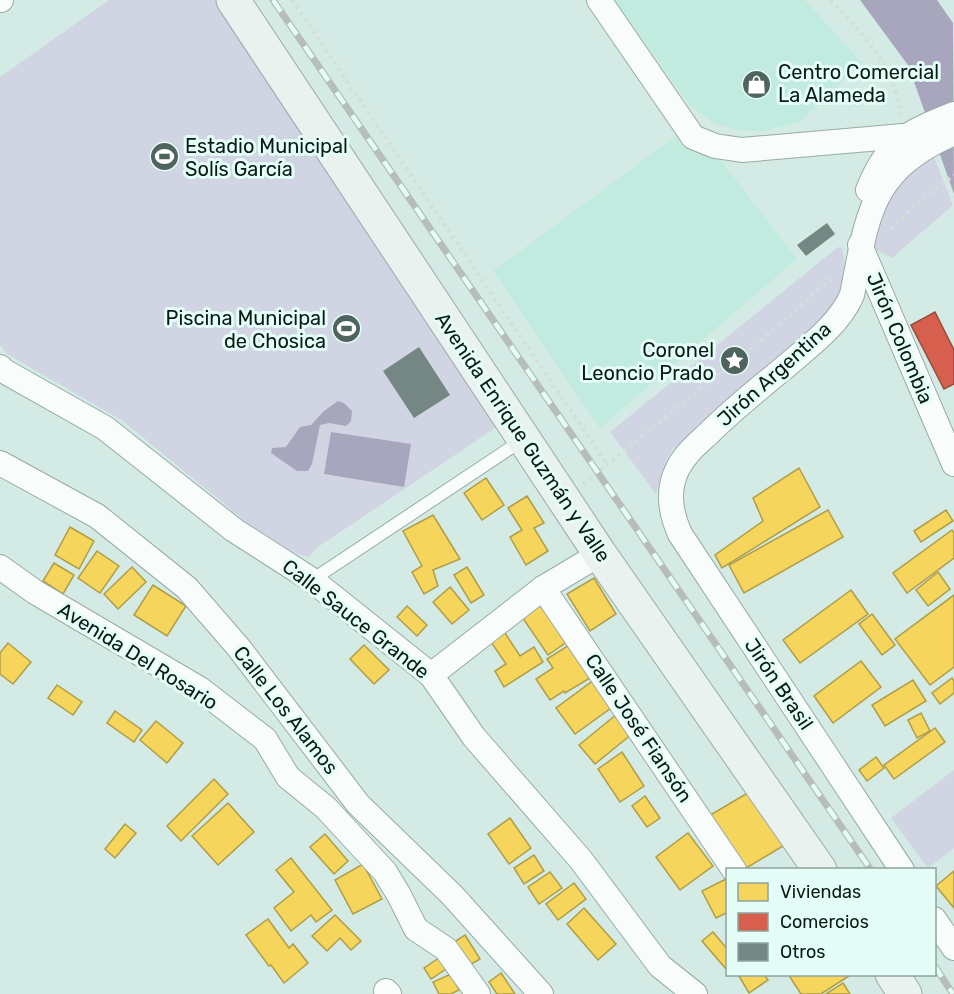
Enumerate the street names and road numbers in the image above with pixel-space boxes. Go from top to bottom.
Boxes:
street label: Jirón Colombia [862,269,938,407]
street label: Avenida Enrique Guzmán y Valle [430,308,616,566]
street label: Jirón Argentina [712,317,836,431]
street label: Calle Sauce Grande [278,554,434,684]
street label: Avenida Del Rosario [54,597,222,715]
street label: Jirón Brasil [740,634,818,734]
street label: Calle Los Alamos [229,641,343,779]
street label: Calle José Fiansón [580,649,698,807]

